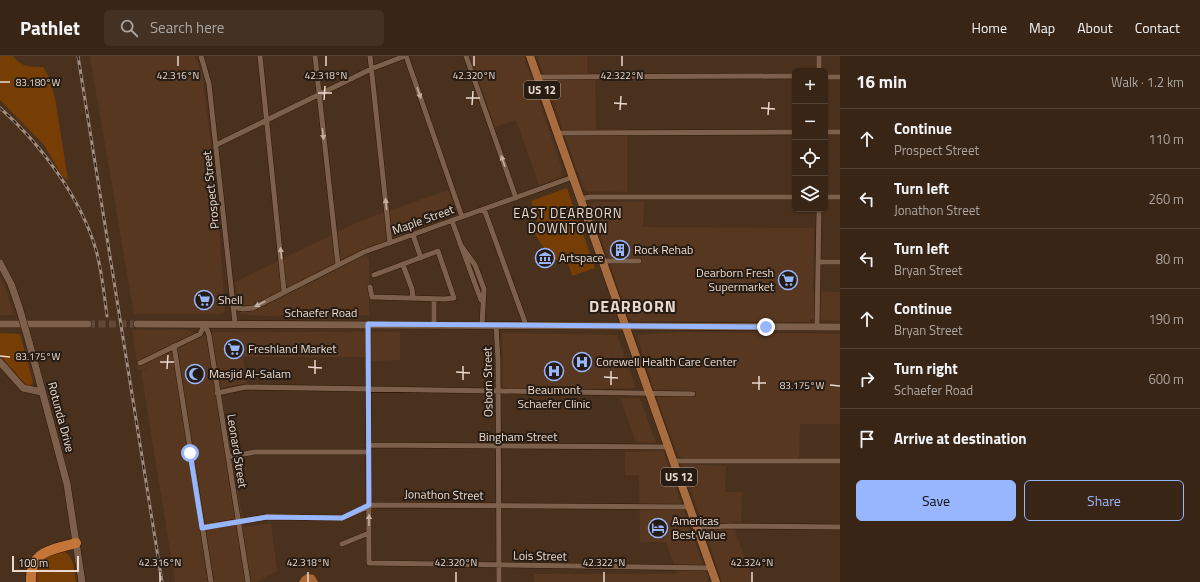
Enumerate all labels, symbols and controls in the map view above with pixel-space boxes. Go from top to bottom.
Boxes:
search box [104,10,384,46]
text: Pathlet [20,13,80,42]
text: Search here [150,16,224,39]
icon: search [118,17,140,39]
text: Home [972,17,1007,38]
text: Map [1029,17,1055,38]
text: About [1077,17,1113,38]
text: Contact [1135,17,1180,38]
text: 42.316°N [157,68,199,83]
text: 42.318°N [305,68,347,83]
text: 42.320°N [453,68,495,83]
text: 42.322°N [601,68,643,83]
map controls [792,68,828,212]
button: + [792,68,828,104]
text: 16 min [856,69,907,95]
text: Walk · 1.2 km [1111,72,1184,92]
text: 83.180°W [16,75,60,90]
road number: US 12 [524,81,560,99]
one-way arrow [416,87,422,99]
button: − [792,104,828,140]
text: Continue [894,117,952,140]
one-way arrow [320,128,327,140]
icon: ahead [856,128,878,150]
text: 110 m [1148,129,1184,149]
button: locate [792,140,828,176]
text: Prospect Street [894,140,979,160]
street label: Prospect Street [197,149,224,230]
one-way arrow [500,155,506,167]
button: layers [792,176,828,212]
text: Turn left [894,177,949,200]
icon: left [856,188,878,210]
text: 260 m [1148,189,1184,209]
one-way arrow [382,198,389,210]
street label: Maple Street [389,199,457,240]
text: Jonathon Street [894,200,980,220]
district label: EAST DEARBORN DOWNTOWN [513,203,623,238]
text: Turn left [894,237,949,260]
building icon: Rock Rehab [609,239,631,261]
place label: Rock Rehab [634,240,693,259]
one-way arrow [278,247,284,259]
museum icon: Artspace [534,247,556,269]
place label: Artspace [559,248,604,267]
icon: left [856,248,878,270]
text: 80 m [1156,249,1184,269]
text: Bryan Street [894,260,963,280]
place label: Dearborn Fresh Supermarket [696,263,775,296]
supermarket icon: Dearborn Fresh Supermarket [777,269,799,291]
supermarket icon: Shell [193,289,215,311]
place label: Shell [218,290,243,309]
district label: DEARBORN [589,294,677,318]
text: Continue [894,297,952,320]
one-way arrow [254,301,266,307]
street label: Schaefer Road [285,303,357,322]
icon: ahead [856,308,878,330]
text: 190 m [1148,309,1184,329]
route end [757,318,775,336]
text: Bryan Street [894,320,963,340]
supermarket icon: Freshland Market [223,338,245,360]
place label: Freshland Market [248,339,337,358]
street label: Osborn Street [477,346,498,417]
text: 83.175°W [16,349,60,364]
hospital icon: Corewell Health Care Center [571,351,593,373]
place label: Corewell Health Care Center [596,352,737,371]
text: Turn right [894,357,958,380]
hospital icon: Beaumont Schaefer Clinic [543,360,565,382]
mosque icon: Masjid Al-Salam [184,363,206,385]
place label: Masjid Al-Salam [209,364,291,383]
icon: right [856,368,878,390]
text: 600 m [1148,369,1184,389]
text: 83.175°W [780,378,824,393]
street label: Rotunda Drive [43,380,80,454]
place label: Beaumont Schaefer Clinic [517,380,591,413]
text: Schaefer Road [894,380,973,400]
street label: Leonard Street [222,413,253,490]
street label: Bingham Street [479,427,558,446]
text: Arrive at destination [894,427,1027,450]
icon: arrive [856,428,878,450]
route start [181,444,199,462]
road number: US 12 [661,468,697,486]
button: Save [856,480,1016,521]
button: Share [1024,480,1184,521]
street label: Jonathon Street [404,484,485,505]
place label: Americas Best Value [672,511,726,544]
one-way arrow [366,513,372,526]
hotel icon: Americas Best Value [647,517,669,539]
street label: Lois Street [513,546,568,565]
scale bar [12,554,79,573]
text: 100 m [18,555,48,571]
text: 42.316°N [139,555,181,570]
text: 42.318°N [287,555,329,570]
text: 42.320°N [435,555,477,570]
text: 42.322°N [583,555,625,570]
text: 42.324°N [731,555,773,570]

